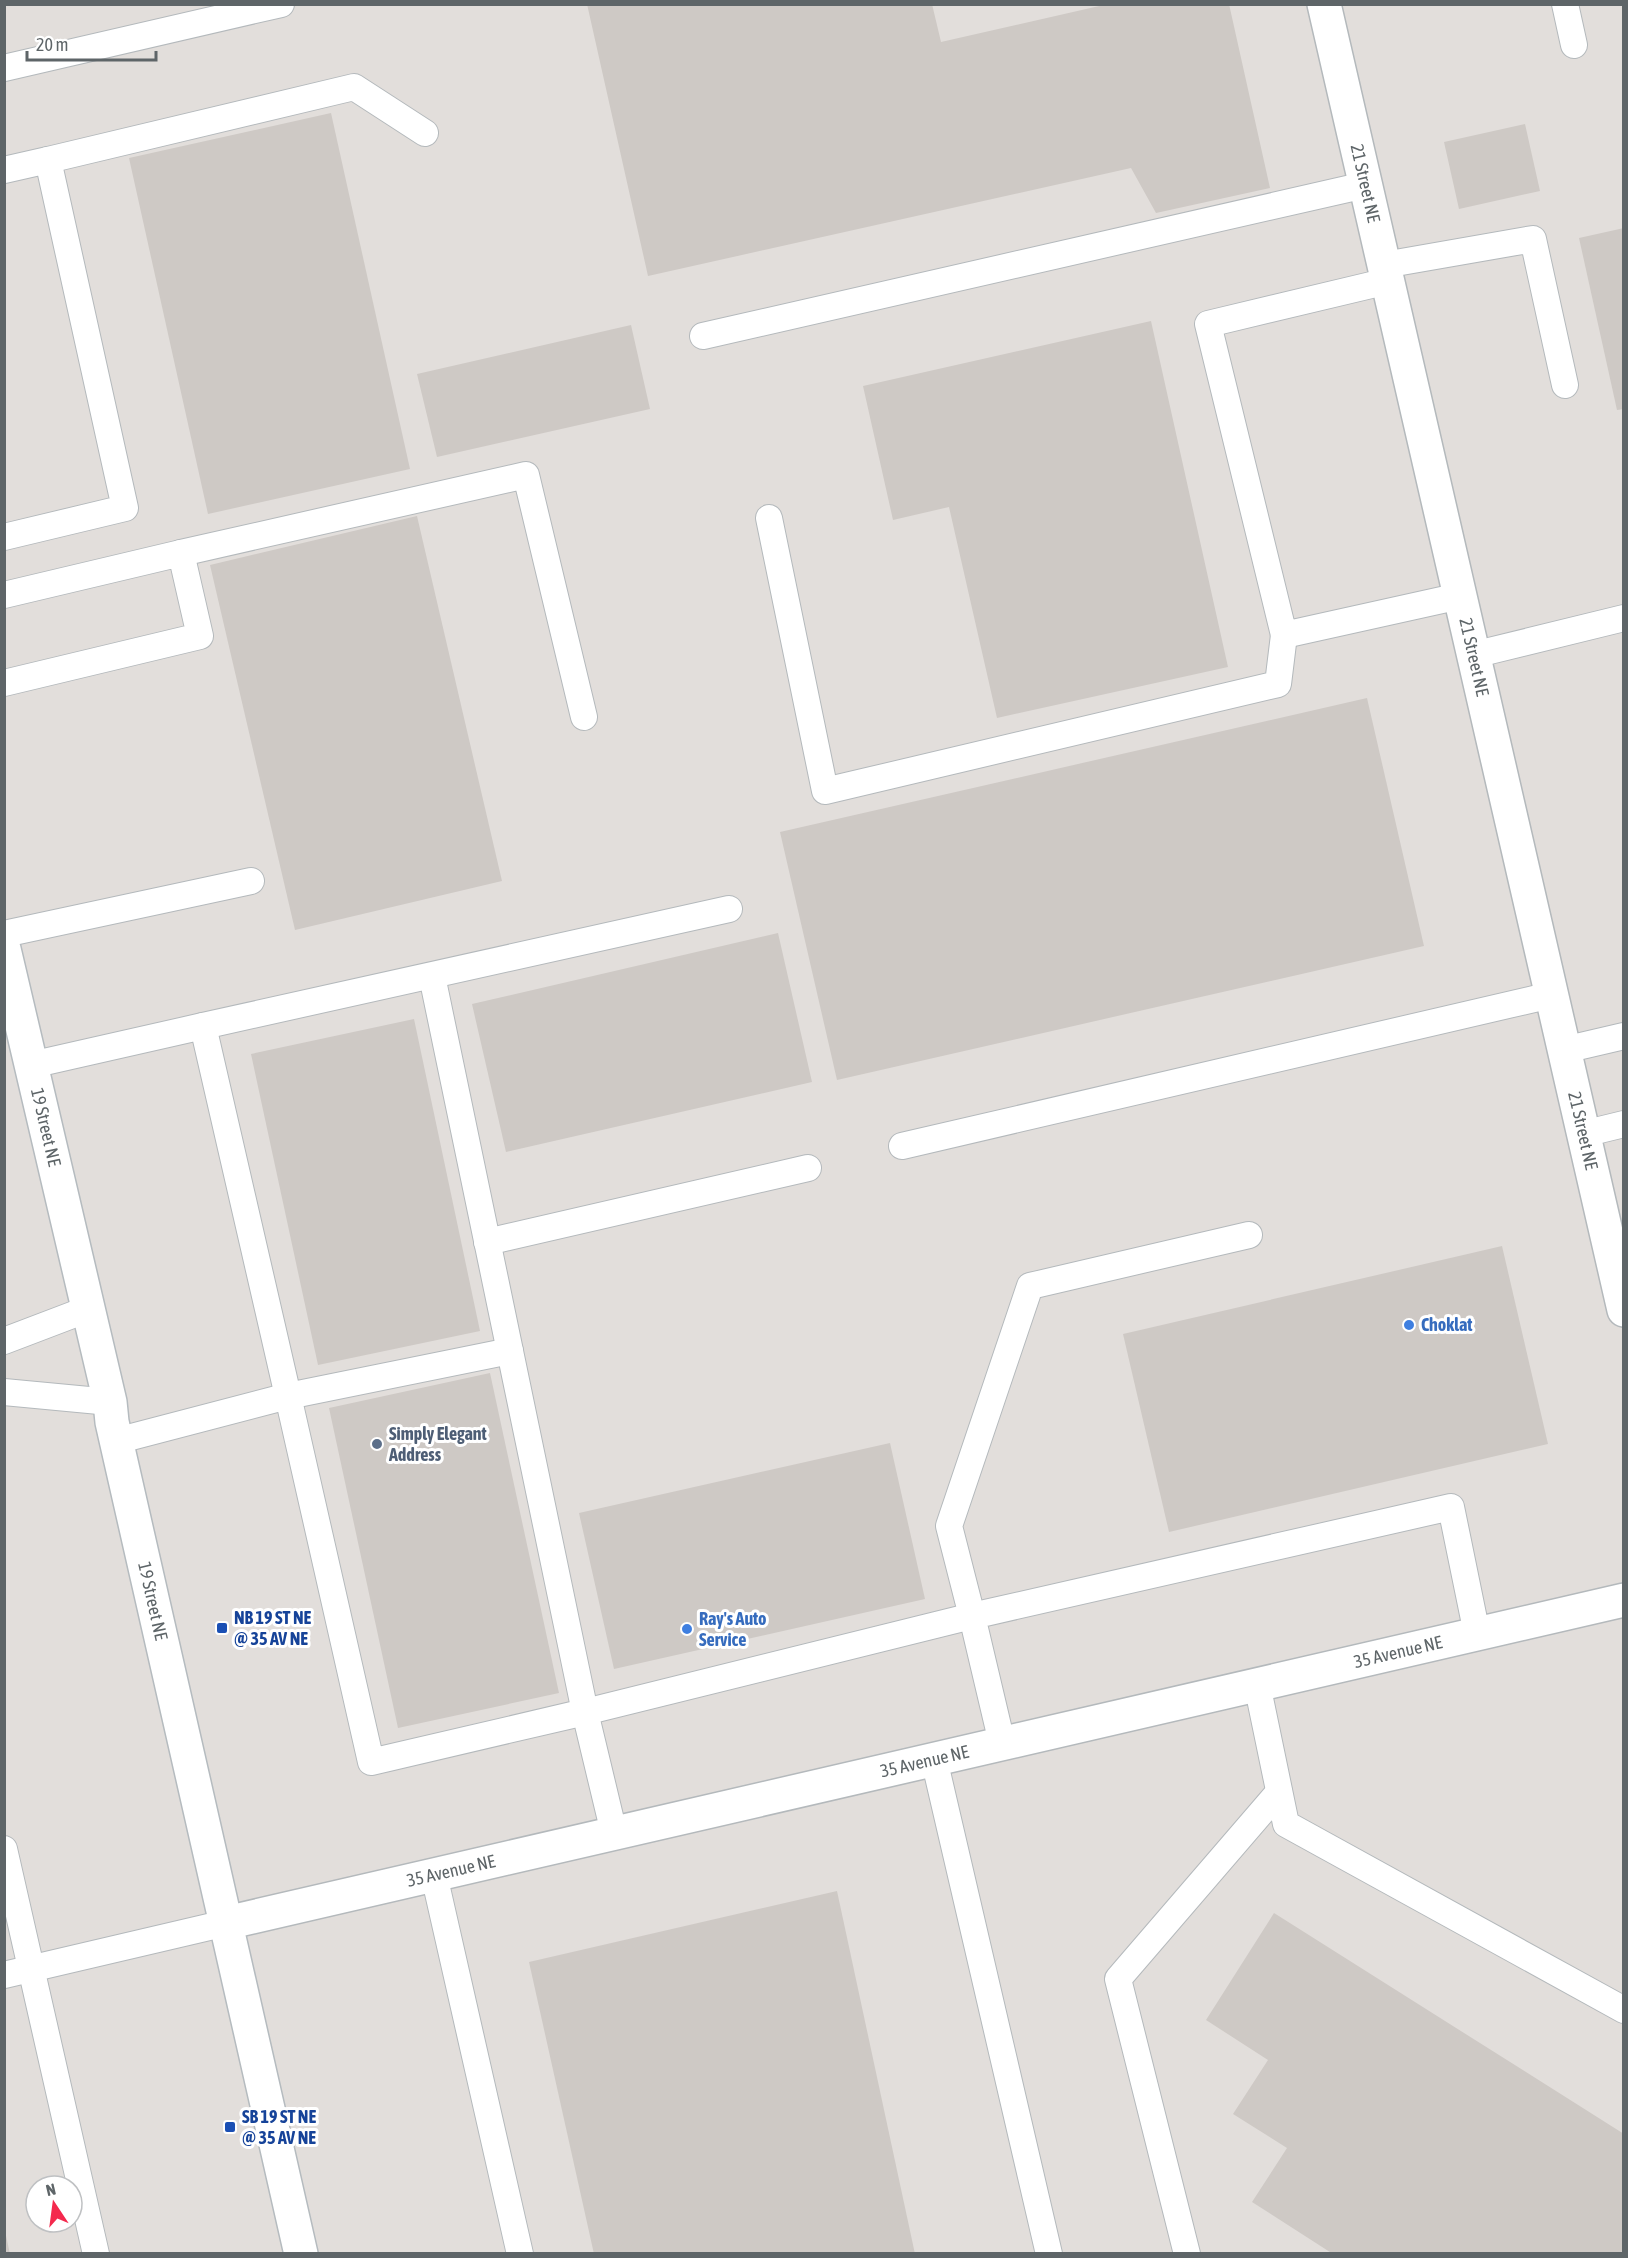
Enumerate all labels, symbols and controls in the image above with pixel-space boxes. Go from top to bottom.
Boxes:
scale bar [27,24,156,62]
text: 20 m [36,34,68,55]
street label: 21 Street NE [1347,142,1385,225]
street label: 21 Street NE [1455,616,1494,698]
street label: 19 Street NE [27,1086,66,1169]
street label: 21 Street NE [1564,1089,1603,1172]
place label: Choklat [1421,1314,1473,1335]
marker: Choklat [1402,1318,1416,1332]
place label: Simply Elegant Address [388,1423,488,1465]
marker: Simply Elegant Address [370,1437,384,1451]
street label: 19 Street NE [134,1560,172,1642]
place label: NB 19 ST NE @ 35 AV NE [234,1607,312,1649]
place label: Ray's Auto Service [699,1608,767,1650]
marker: NB 19 ST NE @ 35 AV NE [215,1621,229,1635]
marker: Ray's Auto Service [680,1622,694,1636]
street label: 35 Avenue NE [1352,1631,1445,1672]
street label: 35 Avenue NE [878,1741,971,1781]
street label: 35 Avenue NE [405,1850,498,1891]
place label: SB 19 ST NE @ 35 AV NE [242,2106,316,2148]
marker: SB 19 ST NE @ 35 AV NE [223,2120,237,2134]
north arrow [24,2174,84,2234]
text: N [44,2180,57,2199]

